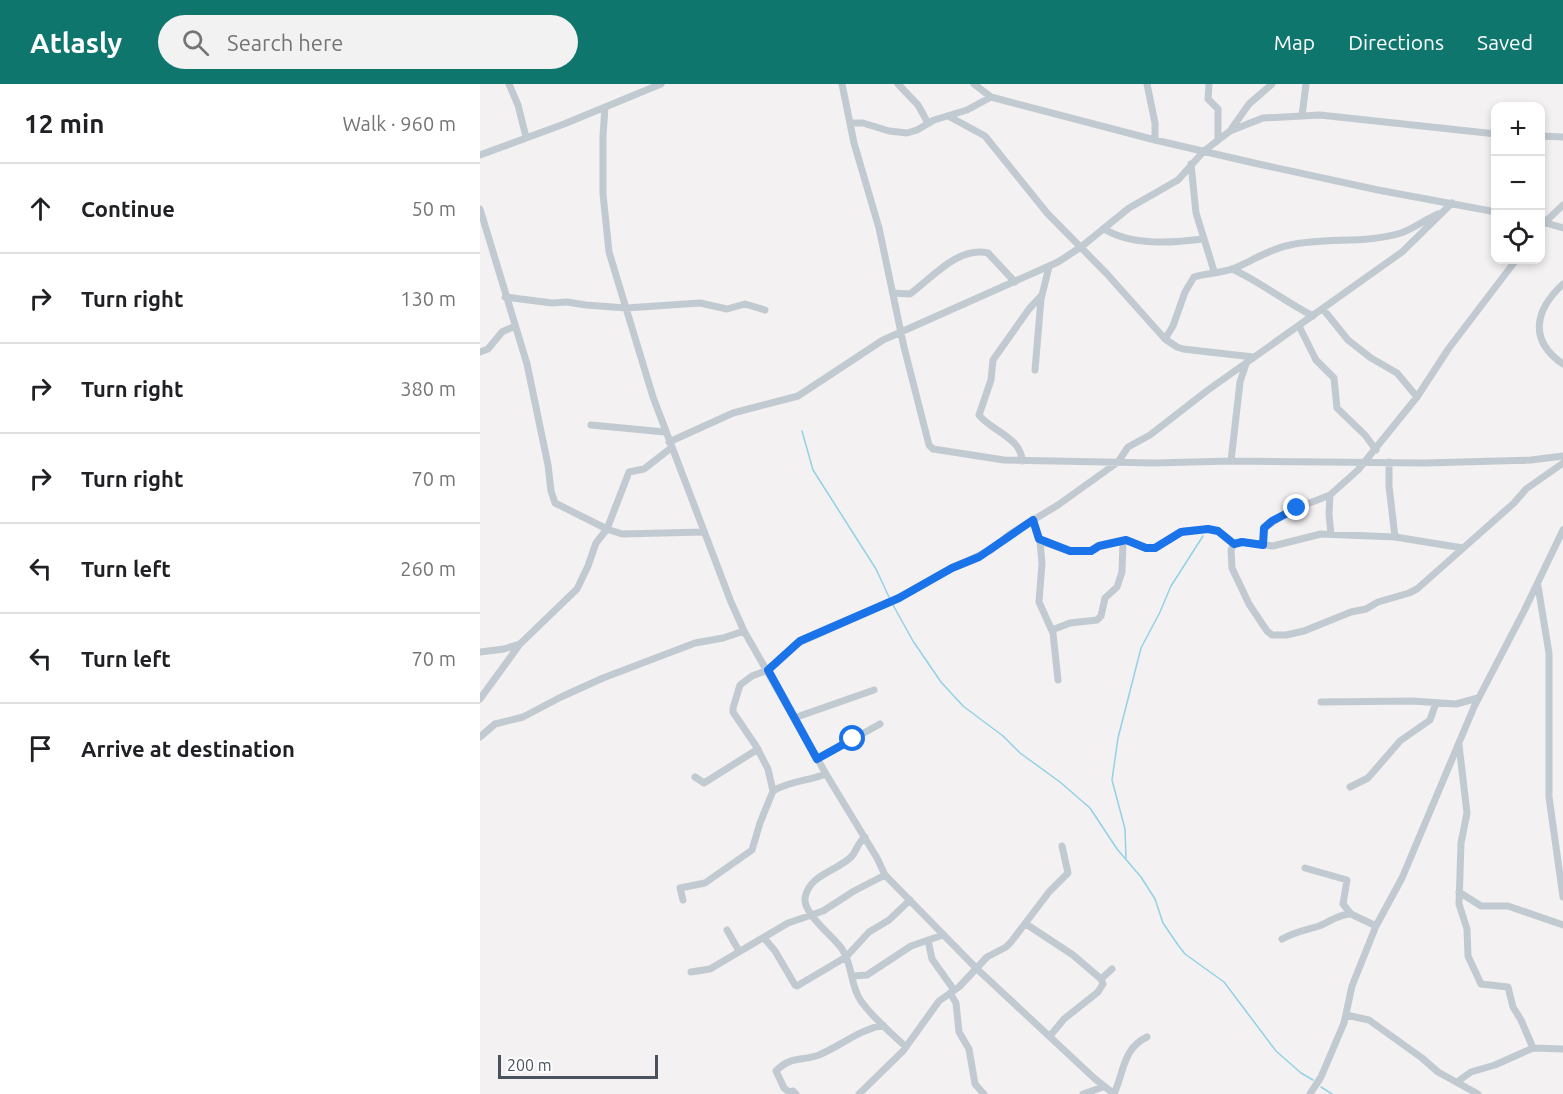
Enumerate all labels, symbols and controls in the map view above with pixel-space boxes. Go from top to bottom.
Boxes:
search box [158,15,578,69]
icon: search [179,26,212,59]
text: Atlasly [30,27,122,58]
text: Search here [227,30,343,55]
text: Map [1274,30,1315,54]
text: Directions [1348,30,1444,54]
text: Saved [1477,30,1533,54]
map controls [1491,102,1545,264]
button: + [1491,102,1545,156]
text: 12 min [24,109,104,138]
text: Walk · 960 m [343,112,456,135]
button: − [1491,156,1545,210]
icon: ahead [24,192,57,225]
text: Continue [81,196,175,221]
text: 50 m [412,197,456,220]
button: locate [1491,210,1545,264]
icon: right [24,282,57,315]
text: Turn right [81,286,183,311]
text: 130 m [400,287,456,310]
icon: right [24,372,57,405]
text: Turn right [81,376,183,401]
text: 380 m [400,377,456,400]
icon: right [24,462,57,495]
text: Turn right [81,466,183,491]
text: 70 m [412,467,456,490]
route end [1283,494,1309,520]
icon: left [24,552,57,585]
text: Turn left [81,556,171,581]
text: 260 m [400,557,456,580]
icon: left [24,642,57,675]
text: Turn left [81,646,171,671]
text: 70 m [412,647,456,670]
route start [839,725,865,751]
icon: arrive [24,732,57,765]
text: Arrive at destination [81,736,295,761]
scale bar [498,1052,658,1080]
text: 200 m [507,1056,552,1074]

